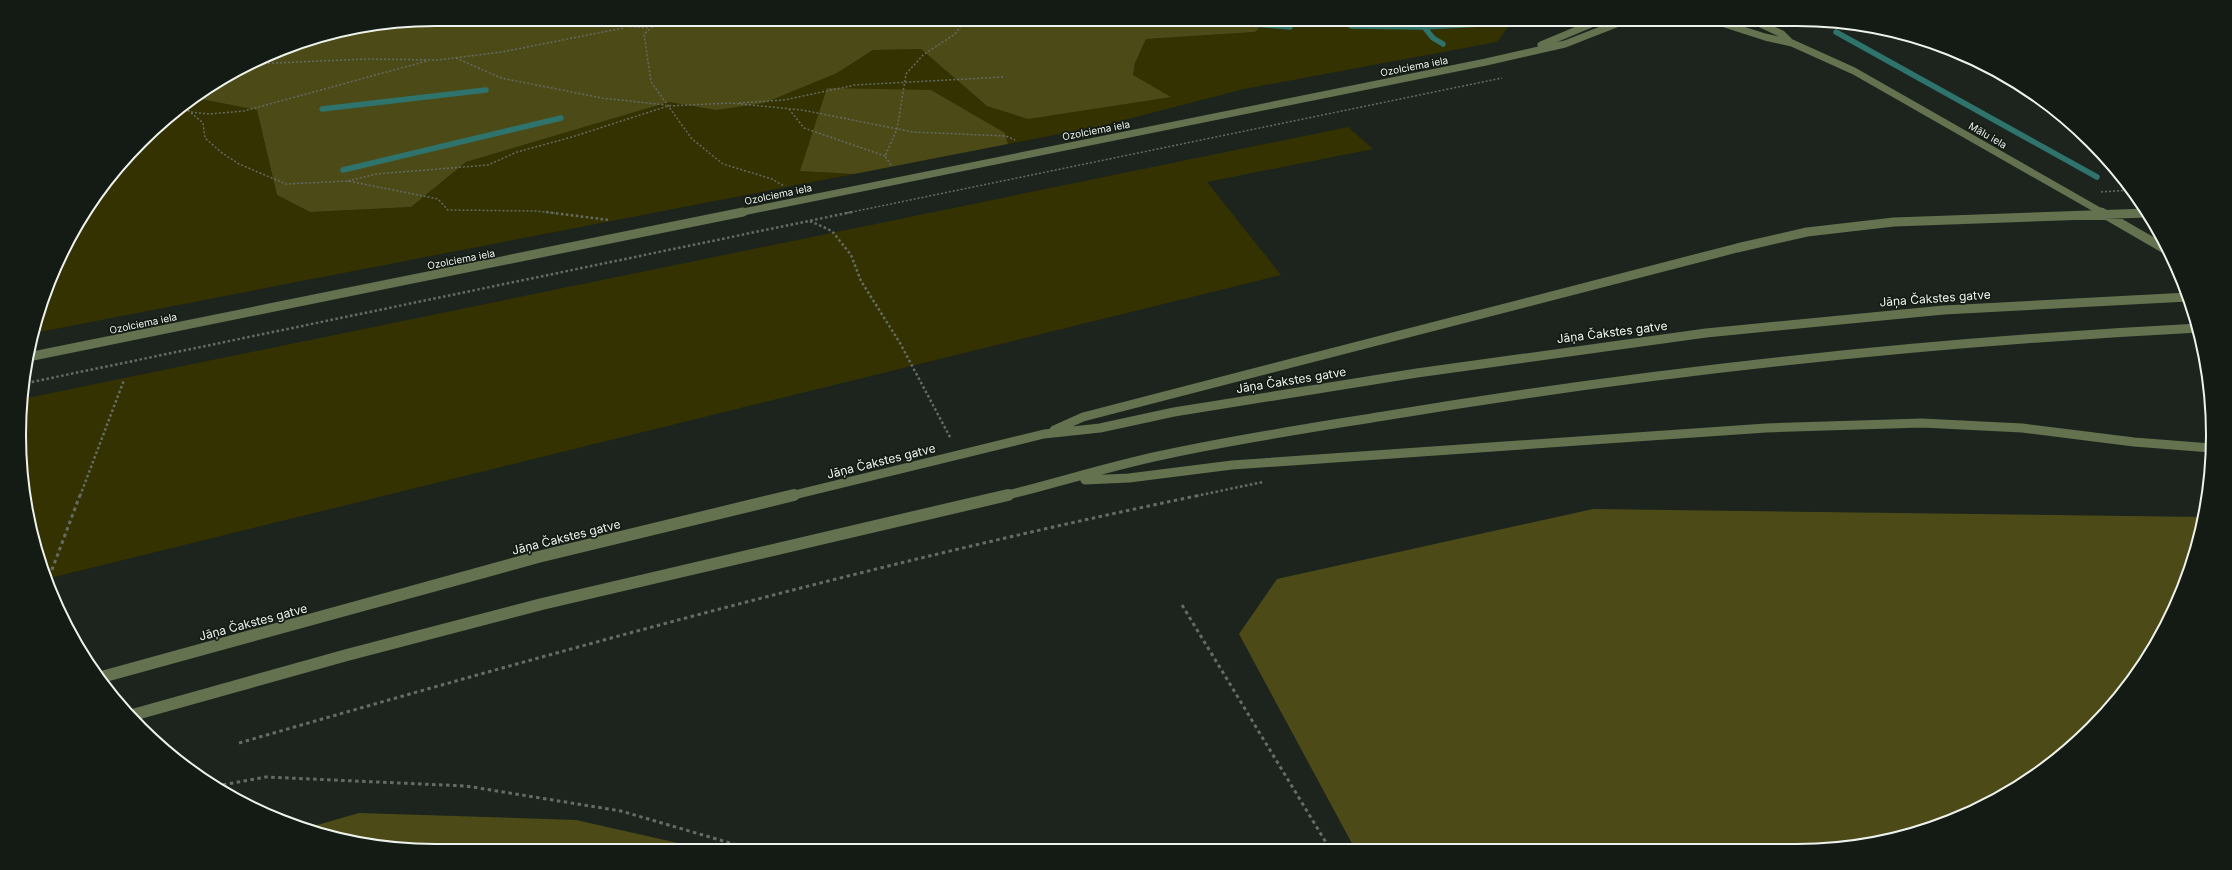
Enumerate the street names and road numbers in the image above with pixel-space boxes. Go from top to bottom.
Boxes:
street label: Ozolciema iela [1379,54,1449,78]
street label: Ozolciema iela [1061,118,1131,142]
street label: Mālu iela [1967,119,2009,151]
street label: Ozolciema iela [743,181,813,207]
street label: Ozolciema iela [426,247,496,271]
street label: Jāņa Čakstes gatve [1879,287,1991,309]
street label: Ozolciema iela [108,310,178,336]
street label: Jāņa Čakstes gatve [1556,318,1668,346]
street label: Jāņa Čakstes gatve [1235,364,1347,396]
street label: Jāņa Čakstes gatve [825,440,937,482]
street label: Jāņa Čakstes gatve [510,516,622,558]
street label: Jāņa Čakstes gatve [197,600,309,644]

